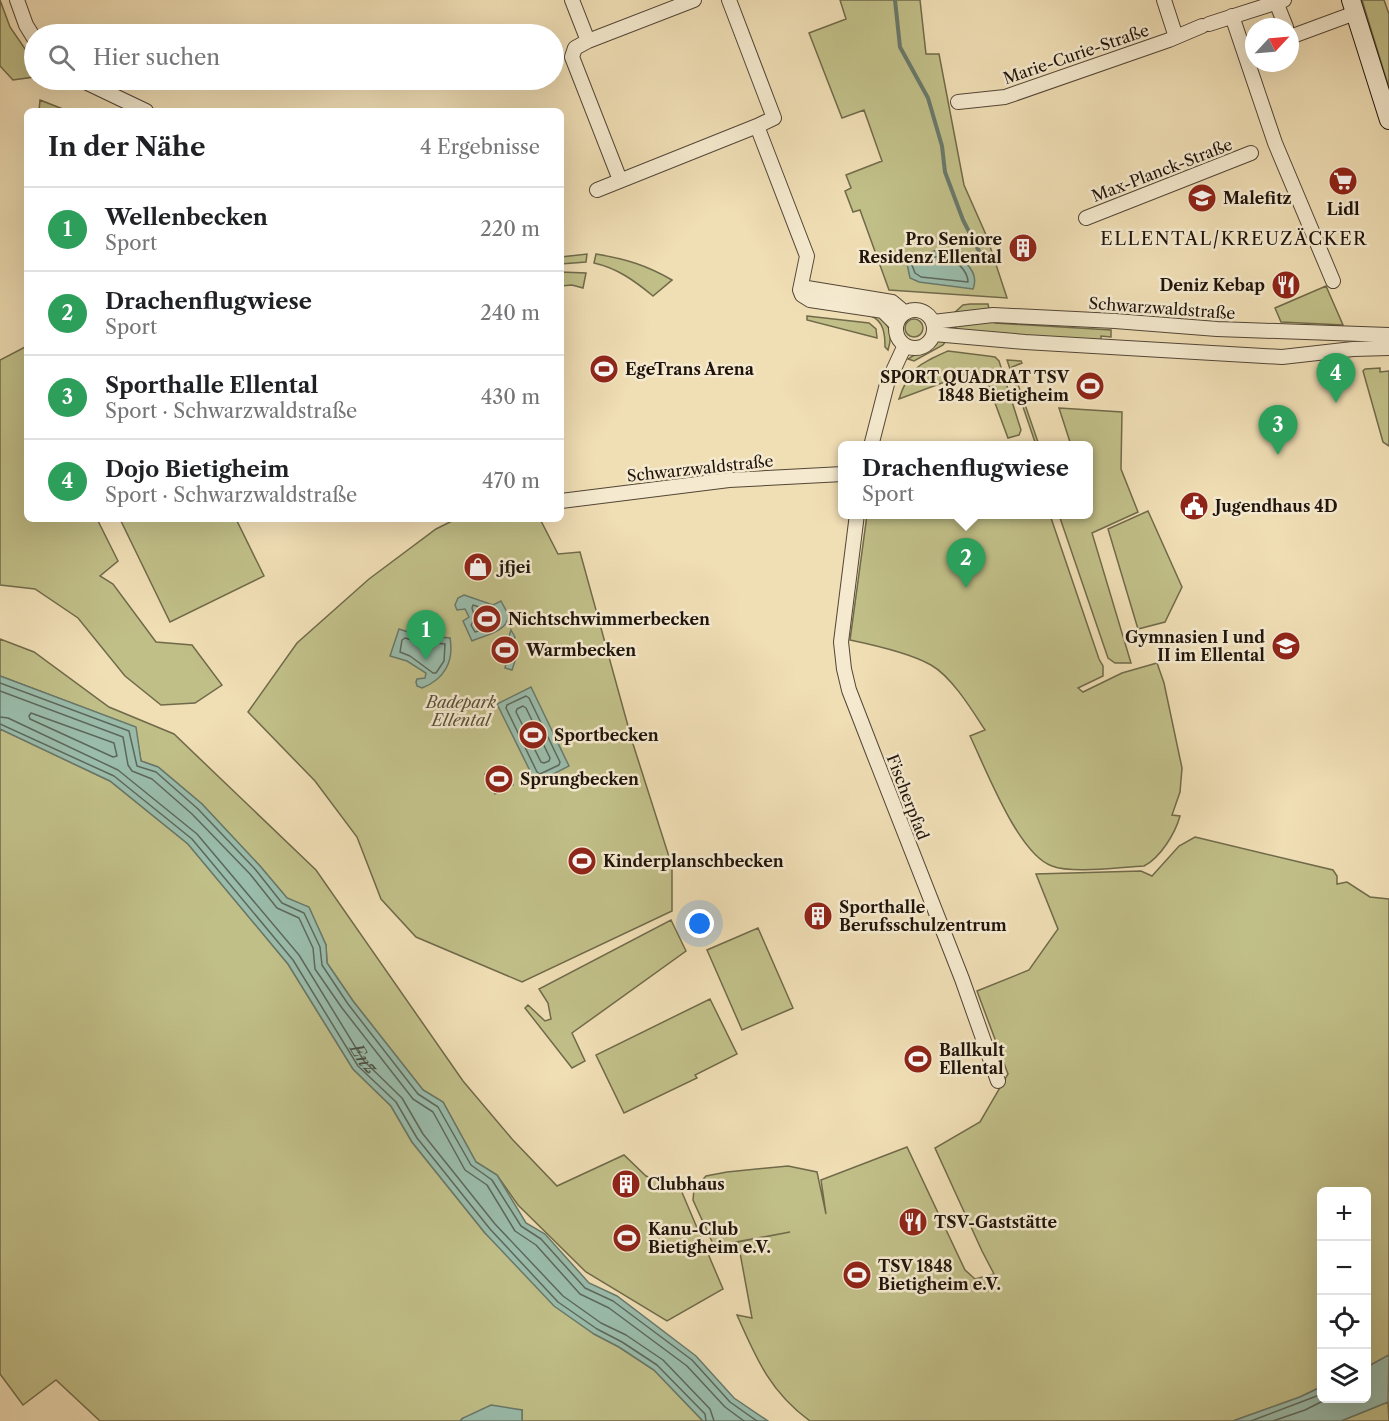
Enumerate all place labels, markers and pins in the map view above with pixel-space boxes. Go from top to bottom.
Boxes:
supermarket icon: Lidl [1327,165,1359,197]
school or university icon: Malefitz [1186,182,1218,214]
place label: Malefitz [1223,188,1292,208]
place label: Lidl [1326,199,1360,219]
place label: Pro Seniore Residenz Ellental [858,229,1002,267]
building icon: Pro Seniore Residenz Ellental [1007,232,1039,264]
restaurant icon: Deniz Kebap [1270,269,1302,301]
place label: Deniz Kebap [1159,275,1265,295]
sports icon: EgeTrans Arena [588,353,620,385]
pin: 4 [1316,354,1356,403]
place label: EgeTrans Arena [625,359,755,379]
place label: SPORT QUADRAT TSV 1848 Bietigheim [880,367,1070,405]
sports icon: SPORT QUADRAT TSV 1848 Bietigheim [1074,370,1106,402]
pin: 3 [1258,406,1298,455]
public building icon: Jugendhaus 4D [1178,490,1210,522]
place label: Jugendhaus 4D [1212,496,1338,516]
pin: 2 [946,538,986,588]
shop icon: jfjei [462,551,494,583]
place label: jfjei [496,557,531,577]
sports icon: Nichtschwimmerbecken [471,603,503,635]
place label: Nichtschwimmerbecken [508,609,710,629]
pin: 1 [406,610,446,660]
place label: Gymnasien I und II im Ellental [1125,627,1265,665]
school or university icon: Gymnasien I und II im Ellental [1270,630,1302,662]
sports icon: Warmbecken [489,634,521,666]
place label: Warmbecken [525,640,636,660]
sports icon: Sportbecken [517,719,549,751]
place label: Sportbecken [554,725,659,745]
sports icon: Sprungbecken [483,763,515,795]
place label: Sprungbecken [520,769,639,789]
sports icon: Kinderplanschbecken [566,845,598,877]
place label: Kinderplanschbecken [603,851,784,871]
place label: Sporthalle Berufsschulzentrum [839,897,1007,935]
building icon: Sporthalle Berufsschulzentrum [802,900,834,932]
place label: Ballkult Ellental [939,1040,1005,1078]
sports icon: Ballkult Ellental [902,1043,934,1075]
building icon: Clubhaus [610,1168,642,1200]
place label: Clubhaus [647,1174,725,1194]
restaurant icon: TSV-Gaststätte [897,1206,929,1238]
place label: TSV-Gaststätte [934,1212,1058,1232]
place label: Kanu-Club Bietigheim e.V. [648,1219,771,1257]
sports icon: Kanu-Club Bietigheim e.V. [611,1222,643,1254]
place label: TSV 1848 Bietigheim e.V. [878,1256,1001,1294]
sports icon: TSV 1848 Bietigheim e.V. [841,1259,873,1291]

